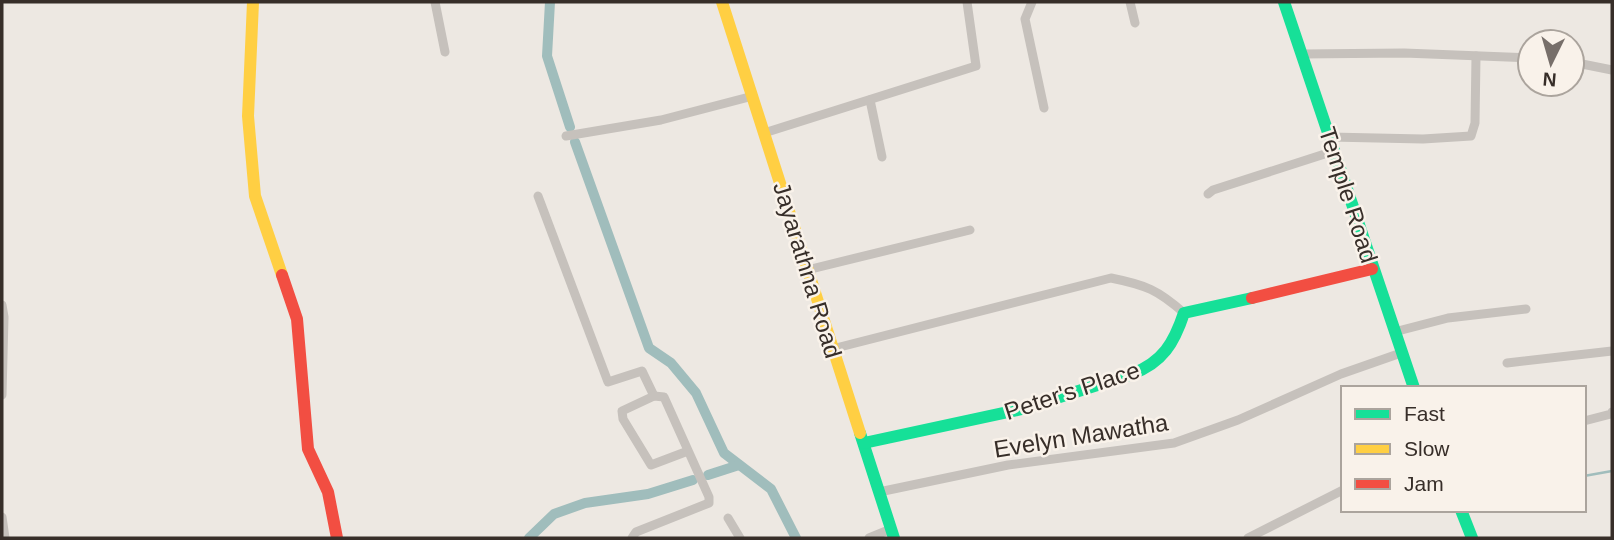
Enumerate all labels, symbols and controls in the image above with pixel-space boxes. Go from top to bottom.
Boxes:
north arrow [1516,28,1586,98]
text: N [1542,68,1557,90]
street label: Temple Road [1314,123,1383,266]
street label: Jayarathna Road [768,179,847,361]
street label: Peter's Place [1001,356,1143,425]
legend [1341,386,1586,512]
text: Fast [1404,402,1445,425]
street label: Evelyn Mawatha [992,408,1171,463]
text: Slow [1404,437,1450,460]
text: Jam [1404,472,1444,495]

